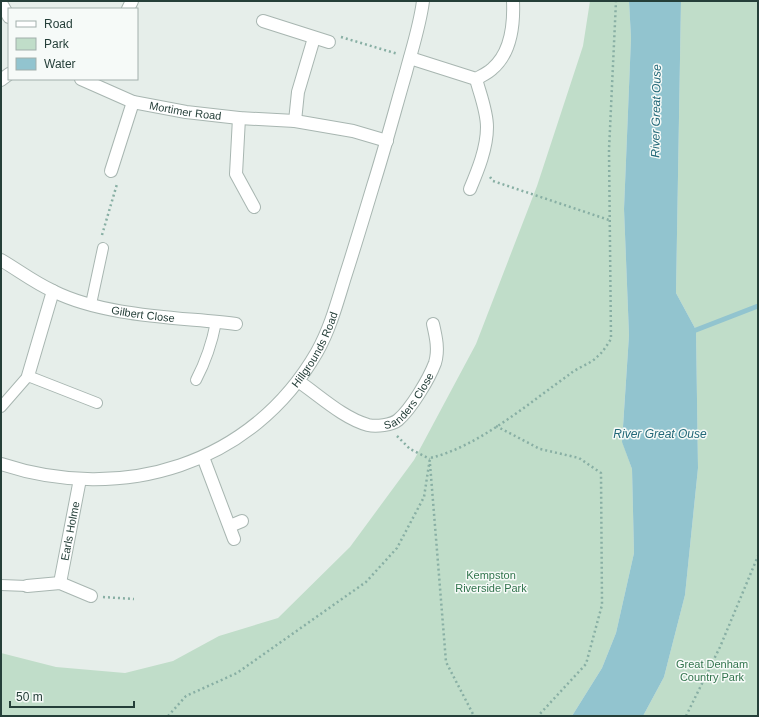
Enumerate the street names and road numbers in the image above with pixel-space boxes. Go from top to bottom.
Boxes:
street label: Mortimer Road [148,99,222,122]
street label: Gilbert Close [110,304,175,324]
street label: Hillgrounds Road [289,310,340,390]
street label: Sanders Close [383,371,436,431]
street label: Earls Holme [58,500,82,562]

